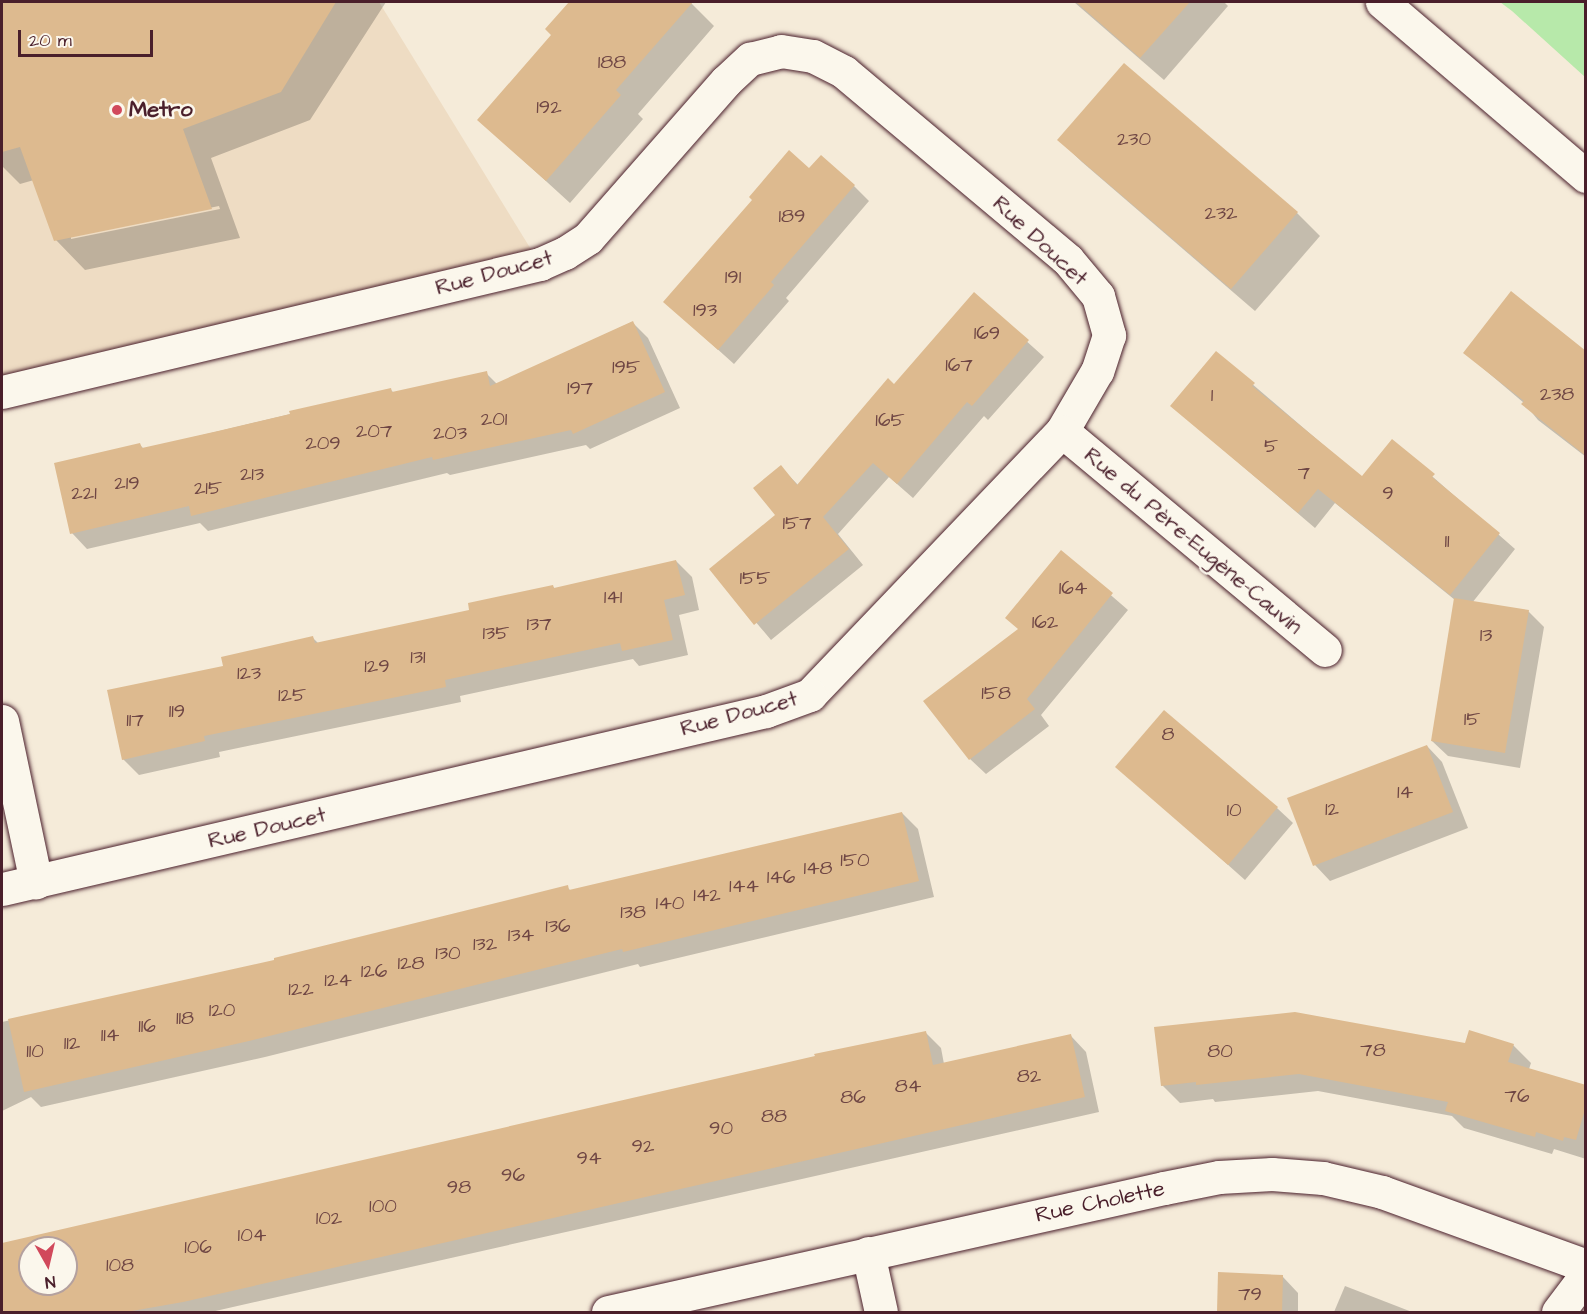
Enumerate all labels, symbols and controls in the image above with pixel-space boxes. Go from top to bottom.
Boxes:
scale bar [21,18,156,56]
text: 20 m [29,28,72,53]
house number: 188 [598,50,626,74]
house number: 192 [536,95,562,119]
place label: Metro [129,97,193,123]
marker: Metro [110,103,124,117]
house number: 230 [1117,127,1151,151]
street label: Rue Doucet [987,190,1093,292]
house number: 232 [1204,201,1238,225]
house number: 189 [779,204,805,228]
street label: Rue Doucet [433,245,555,301]
house number: 191 [725,265,741,289]
house number: 193 [693,298,717,322]
house number: 169 [974,321,1000,345]
house number: 167 [945,353,973,377]
house number: 195 [612,355,640,379]
house number: 197 [567,376,593,400]
house number: 238 [1540,382,1574,406]
house number: 1 [1211,383,1213,407]
house number: 201 [481,407,507,431]
house number: 165 [875,408,905,432]
house number: 207 [356,419,392,443]
house number: 203 [433,421,467,445]
house number: 209 [305,431,341,455]
house number: 5 [1264,434,1278,458]
street label: Rue du Père-Eugène-Cauvin [1079,442,1307,640]
house number: 7 [1298,461,1310,485]
house number: 213 [240,462,264,486]
house number: 219 [114,471,140,495]
house number: 215 [194,476,222,500]
house number: 221 [71,481,97,505]
house number: 9 [1382,481,1394,505]
house number: 157 [782,511,812,535]
house number: 11 [1444,529,1450,553]
house number: 155 [740,566,770,590]
house number: 164 [1059,576,1087,600]
house number: 141 [604,585,622,609]
house number: 162 [1032,610,1058,634]
house number: 137 [526,612,552,636]
house number: 135 [483,621,509,645]
house number: 13 [1480,623,1492,647]
house number: 131 [410,645,426,669]
house number: 129 [364,654,390,678]
house number: 123 [237,661,261,685]
house number: 158 [981,681,1011,705]
house number: 125 [278,683,306,707]
street label: Rue Doucet [678,686,800,742]
house number: 119 [169,699,185,723]
house number: 15 [1464,707,1480,731]
house number: 117 [126,708,144,732]
house number: 8 [1162,722,1174,746]
house number: 14 [1397,780,1413,804]
house number: 12 [1325,797,1339,821]
house number: 10 [1226,798,1242,822]
street label: Rue Doucet [206,802,328,854]
house number: 150 [840,848,870,872]
house number: 148 [803,856,833,880]
house number: 146 [767,865,795,889]
house number: 144 [729,874,759,898]
house number: 142 [693,883,721,907]
house number: 140 [656,891,684,915]
house number: 138 [620,900,646,924]
house number: 136 [545,914,571,938]
house number: 134 [508,923,534,947]
house number: 132 [473,932,497,956]
house number: 130 [435,941,461,965]
house number: 128 [398,951,424,975]
house number: 126 [361,959,387,983]
house number: 124 [324,968,352,992]
house number: 122 [288,977,314,1001]
house number: 120 [209,998,235,1022]
house number: 118 [176,1006,194,1030]
house number: 116 [138,1014,156,1038]
house number: 114 [101,1023,119,1047]
house number: 112 [64,1031,80,1055]
house number: 78 [1360,1038,1386,1062]
house number: 110 [26,1039,44,1063]
house number: 80 [1207,1039,1233,1063]
house number: 82 [1017,1064,1041,1088]
house number: 84 [895,1074,921,1098]
house number: 76 [1505,1084,1529,1108]
house number: 86 [840,1085,866,1109]
house number: 88 [761,1104,787,1128]
house number: 90 [709,1116,733,1140]
house number: 92 [632,1134,654,1158]
house number: 94 [576,1146,602,1170]
house number: 96 [501,1163,525,1187]
house number: 98 [447,1175,471,1199]
street label: Rue Cholette [1033,1175,1167,1229]
house number: 100 [369,1194,397,1218]
house number: 102 [316,1206,342,1230]
house number: 104 [238,1223,266,1247]
house number: 106 [184,1235,212,1259]
north arrow [18,1236,78,1296]
house number: 108 [106,1253,134,1277]
text: N [44,1270,57,1293]
house number: 79 [1238,1282,1262,1306]

